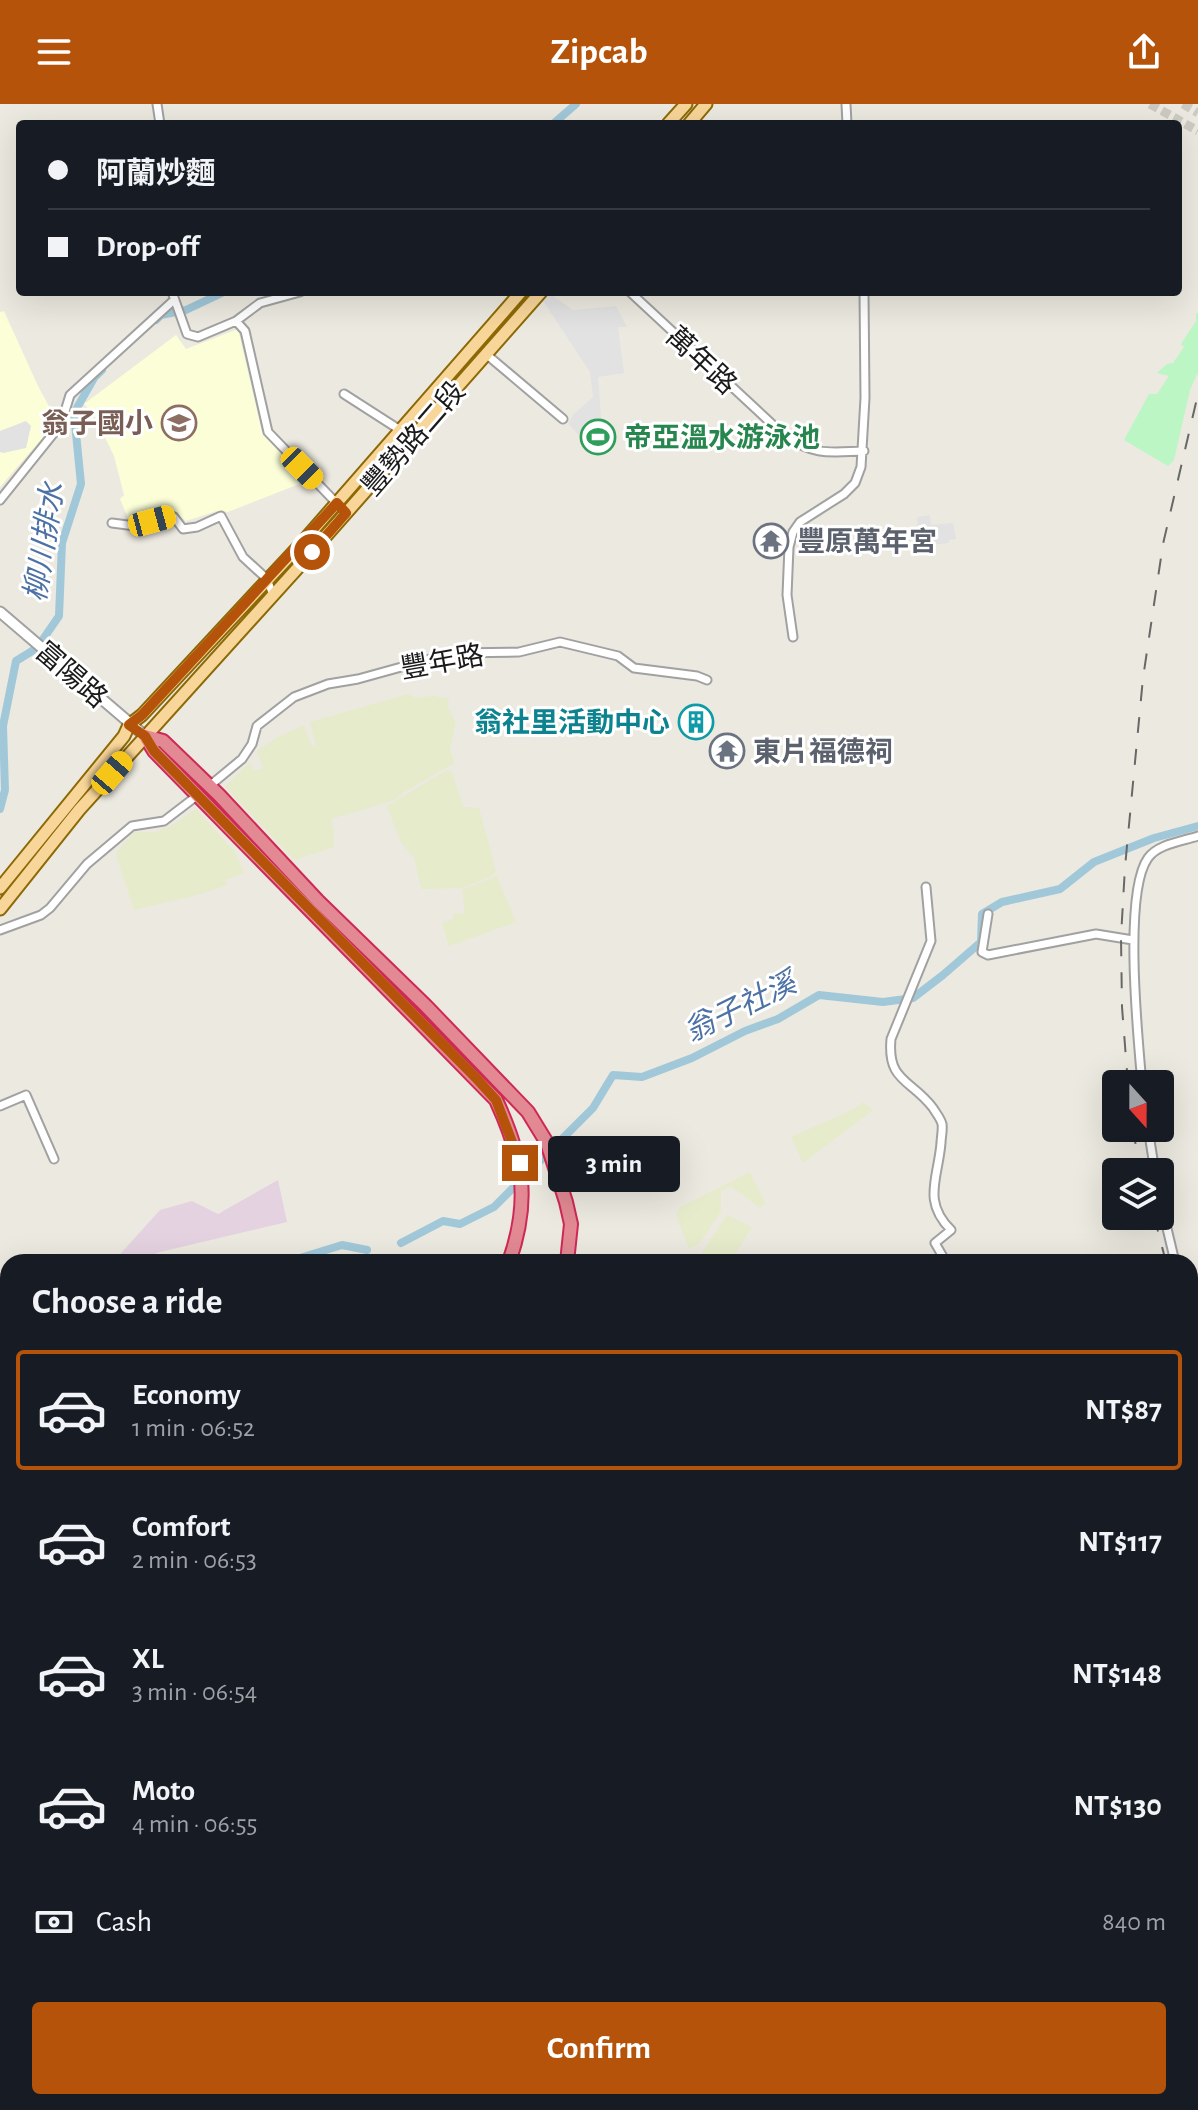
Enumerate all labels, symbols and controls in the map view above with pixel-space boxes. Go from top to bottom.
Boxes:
icon: menu [32,30,76,74]
icon: share [1122,30,1166,74]
text: Zipcab [550,34,648,70]
text: 阿蘭炒麵 [96,159,216,189]
text: Drop-off [96,232,199,262]
street label: 萬年路 [660,321,742,400]
street label: 豐勢路二段 [357,376,471,501]
school or university icon: 翁子國小 [160,404,198,442]
place label: 翁子國小 [41,409,153,439]
sports icon: 帝亞溫水游泳池 [579,418,617,456]
place label: 帝亞溫水游泳池 [624,422,820,453]
car [277,443,327,493]
water label: 柳川排水 [19,478,70,604]
car [126,503,178,539]
temple icon: 豐原萬年宮 [752,522,790,560]
place label: 豐原萬年宮 [797,526,937,557]
route start [294,534,330,570]
street label: 富陽路 [30,636,113,714]
street label: 豐年路 [398,640,486,684]
building icon: 翁社里活動中心 [677,703,715,741]
place label: 翁社里活動中心 [474,707,670,738]
temple icon: 東片福德祠 [708,732,746,770]
place label: 東片福德祠 [753,737,893,767]
car [87,747,137,799]
water label: 翁子社溪 [679,965,805,1048]
north arrow [1102,1070,1174,1142]
map controls [1102,1070,1174,1230]
callout: 3 min [548,1135,680,1191]
route end [502,1145,538,1181]
text: 3 min [586,1151,642,1177]
button: layers [1102,1158,1174,1230]
text: Choose a ride [32,1284,222,1320]
icon: car [36,1374,108,1446]
text: Economy [132,1380,241,1410]
text: NT$87 [1085,1395,1162,1425]
text: 1 min · 06:52 [132,1415,255,1441]
icon: car [36,1506,108,1578]
text: Comfort [132,1512,231,1542]
text: NT$117 [1078,1527,1162,1557]
text: 2 min · 06:53 [132,1547,257,1573]
icon: car [36,1638,108,1710]
text: XL [132,1644,164,1674]
text: NT$148 [1072,1659,1162,1689]
text: 3 min · 06:54 [132,1679,257,1705]
icon: car [36,1770,108,1842]
text: Moto [132,1776,195,1806]
text: NT$130 [1073,1791,1162,1821]
text: 4 min · 06:55 [132,1811,257,1837]
icon: cash [32,1900,76,1944]
text: Cash [96,1907,152,1937]
text: 840 m [1102,1909,1166,1935]
button: Confirm [32,2002,1166,2094]

